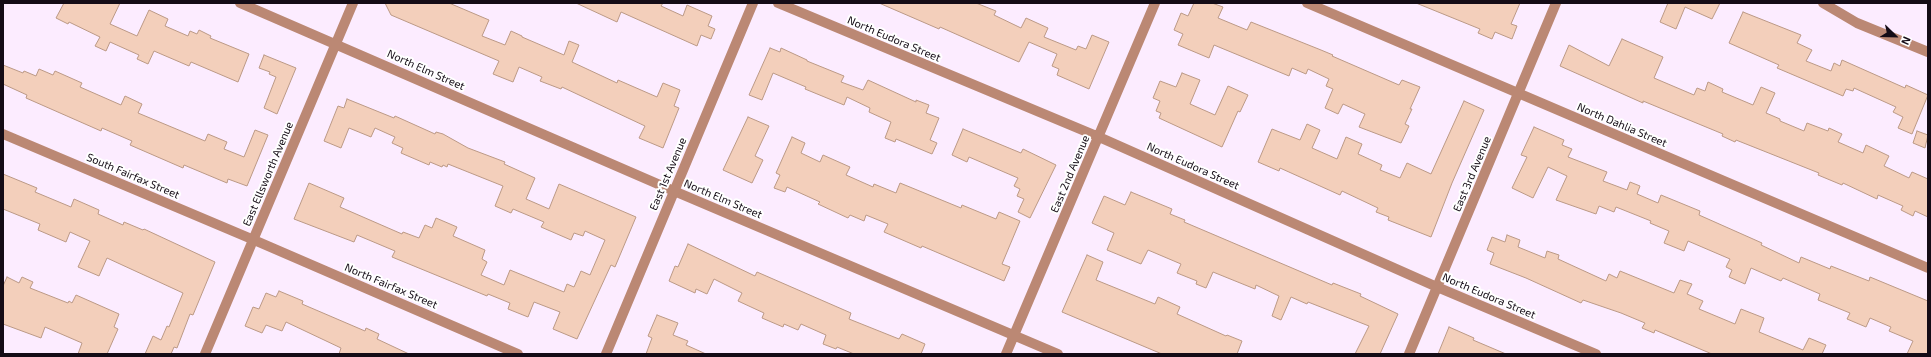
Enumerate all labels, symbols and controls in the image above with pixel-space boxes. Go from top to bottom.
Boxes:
street label: North Eudora Street [845,13,943,65]
north arrow [1875,16,1915,56]
text: N [1899,35,1914,47]
street label: North Elm Street [385,47,467,93]
street label: North Dahlia Street [1575,100,1669,150]
street label: East Ellsworth Avenue [240,120,296,228]
street label: East 2nd Avenue [1048,133,1092,215]
street label: East 3rd Avenue [1450,134,1494,214]
street label: East 1st Avenue [647,136,689,212]
street label: North Eudora Street [1145,140,1241,192]
street label: South Fairfax Street [85,150,181,202]
street label: North Elm Street [682,177,764,221]
street label: North Fairfax Street [343,261,439,311]
street label: North Eudora Street [1440,270,1538,322]

